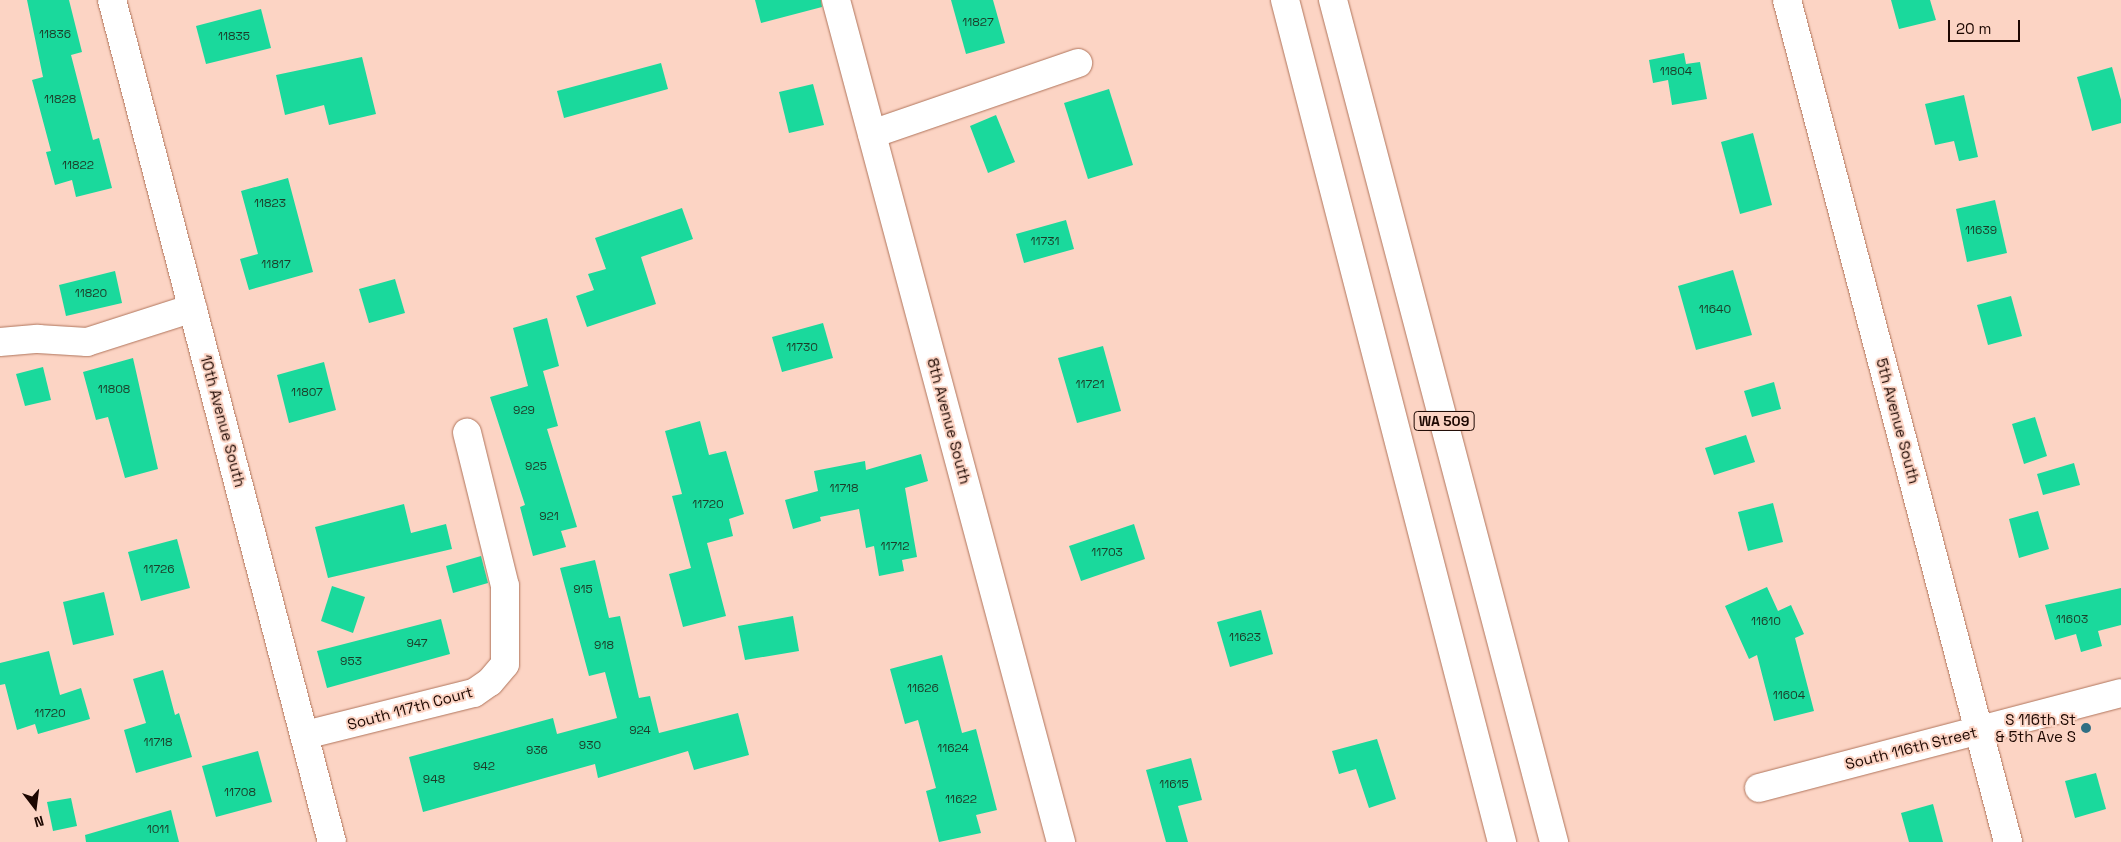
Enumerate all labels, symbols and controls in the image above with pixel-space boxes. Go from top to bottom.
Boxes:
scale bar [1951,10,2024,42]
house number: 11827 [962,16,994,30]
text: 20 m [1956,19,1991,38]
house number: 11836 [39,28,71,42]
house number: 11835 [218,30,250,44]
house number: 11804 [1660,65,1692,79]
house number: 11828 [44,93,76,107]
house number: 11822 [62,159,94,173]
house number: 11823 [254,197,286,211]
house number: 11639 [1965,224,1997,238]
house number: 11731 [1031,235,1059,249]
house number: 11817 [261,258,291,272]
house number: 11820 [75,287,107,301]
house number: 11640 [1699,303,1731,317]
house number: 11730 [786,341,818,355]
street label: 10th Avenue South [197,353,249,489]
street label: 8th Avenue South [924,356,974,486]
street label: 5th Avenue South [1873,356,1923,486]
house number: 11721 [1076,378,1104,392]
house number: 11808 [98,383,130,397]
house number: 11807 [291,386,323,400]
house number: 929 [513,404,535,418]
road number: WA 509 [1413,410,1475,432]
house number: 925 [525,460,547,474]
house number: 11718 [829,482,859,496]
house number: 11720 [692,498,724,512]
house number: 921 [539,510,559,524]
house number: 11712 [881,540,909,554]
house number: 11703 [1091,546,1123,560]
house number: 11726 [143,563,175,577]
house number: 915 [573,583,593,597]
house number: 11603 [2056,613,2088,627]
house number: 11610 [1751,615,1781,629]
house number: 11623 [1229,631,1261,645]
house number: 947 [406,637,428,651]
house number: 918 [594,639,614,653]
house number: 953 [340,655,362,669]
house number: 11626 [907,682,939,696]
street label: South 117th Court [345,683,475,733]
house number: 11604 [1773,689,1805,703]
house number: 11720 [34,707,66,721]
place label: S 116th St & 5th Ave S [1995,710,2076,745]
marker: S 116th St & 5th Ave S [2080,722,2092,734]
street label: South 116th Street [1843,723,1979,773]
house number: 924 [629,724,651,738]
house number: 11718 [143,736,173,750]
house number: 930 [579,739,601,753]
house number: 11624 [937,742,969,756]
house number: 936 [526,744,548,758]
house number: 942 [473,760,495,774]
house number: 948 [423,773,445,787]
house number: 11615 [1159,778,1189,792]
north arrow [10,782,60,832]
house number: 11708 [224,786,256,800]
house number: 11622 [945,793,977,807]
text: N [32,812,46,831]
house number: 1011 [147,823,169,837]

